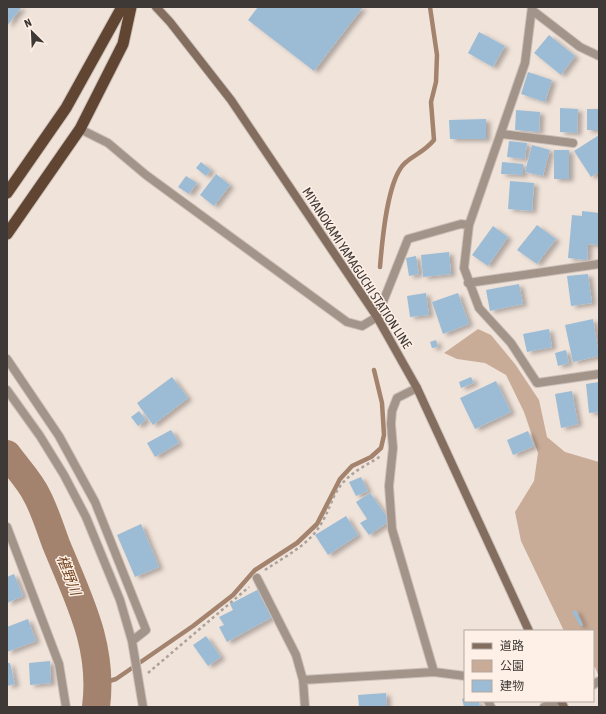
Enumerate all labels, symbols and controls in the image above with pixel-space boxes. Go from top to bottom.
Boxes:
north arrow [12,12,52,52]
text: N [23,16,33,30]
street label: MIYANOKAMI YAMAGUCHI STATION LINE [299,185,415,352]
water label: 椹野川 [54,553,85,599]
legend [464,630,594,702]
text: 道路 [500,639,524,653]
text: 公園 [500,659,524,673]
text: 建物 [500,679,524,693]

